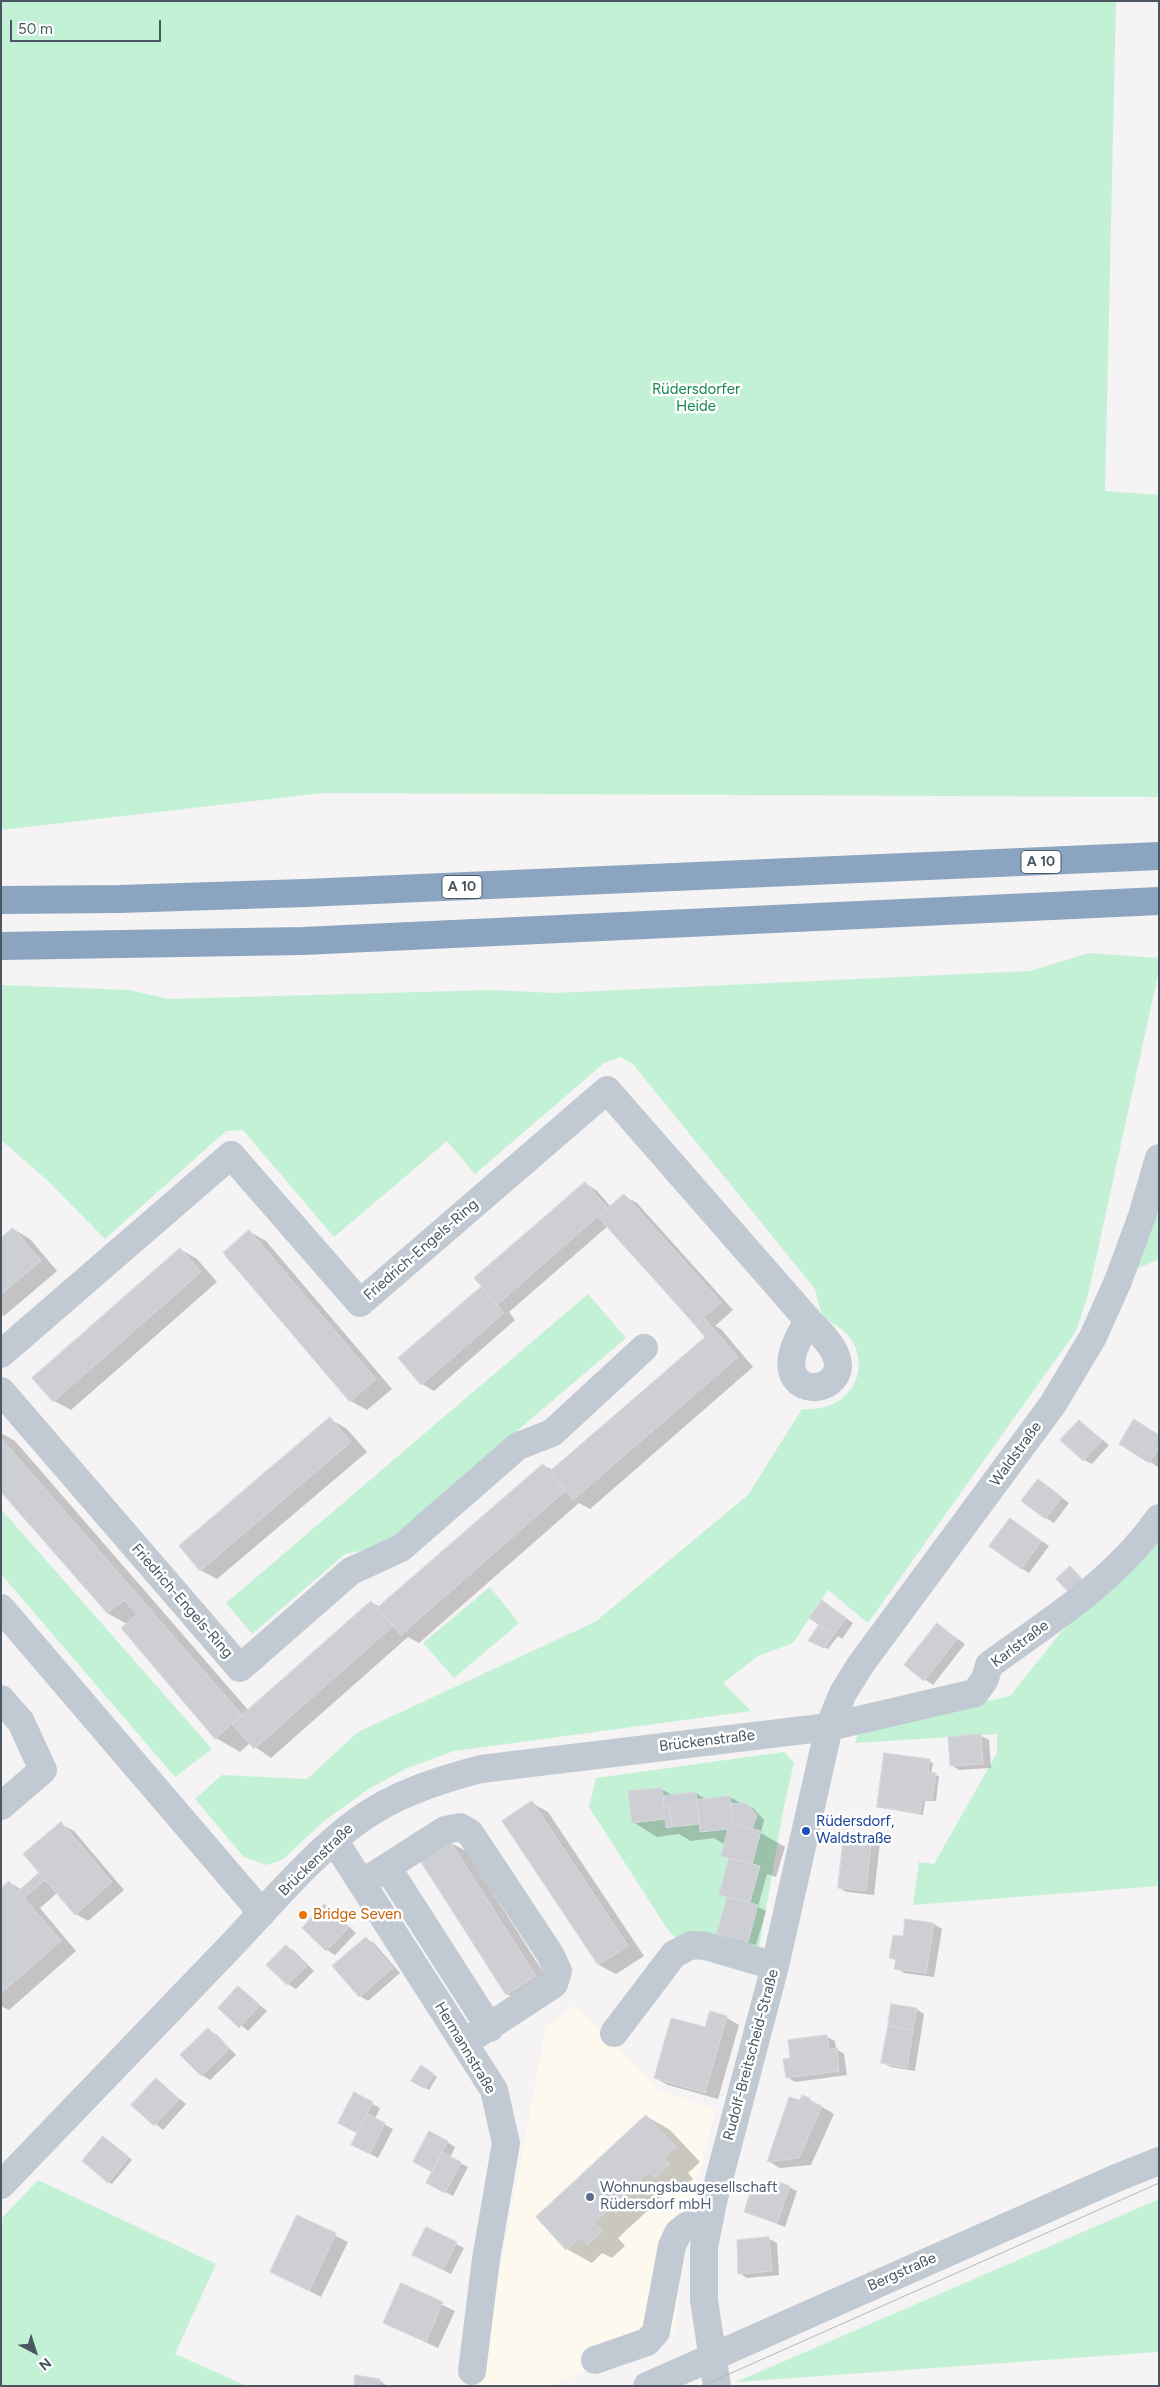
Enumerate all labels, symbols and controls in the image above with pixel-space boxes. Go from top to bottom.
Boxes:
scale bar [12,10,164,42]
text: 50 m [18,20,53,38]
park label: Rüdersdorfer Heide [652,381,740,416]
road number: A 10 [1021,850,1061,874]
road number: A 10 [442,876,482,899]
street label: Friedrich-Engels-Ring [360,1195,482,1305]
street label: Waldstraße [987,1418,1045,1490]
street label: Friedrich-Engels-Ring [127,1540,237,1662]
street label: Karlstraße [988,1617,1052,1671]
street label: Brückenstraße [658,1726,756,1756]
place label: Rüdersdorf, Waldstraße [816,1813,894,1848]
street label: Brückenstraße [275,1820,357,1900]
marker: Rüdersdorf, Waldstraße [800,1825,812,1837]
place label: Bridge Seven [313,1906,402,1924]
marker: Bridge Seven [297,1909,309,1921]
street label: Rudolf-Breitscheid-Straße [719,1967,783,2143]
street label: Hermannstraße [431,1999,499,2097]
place label: Wohnungsbaugesellschaft Rüdersdorf mbH [600,2179,778,2214]
marker: Wohnungsbaugesellschaft Rüdersdorf mbH [584,2191,596,2203]
street label: Bergstraße [865,2249,939,2295]
north arrow [10,2327,60,2377]
text: N [35,2354,55,2374]

